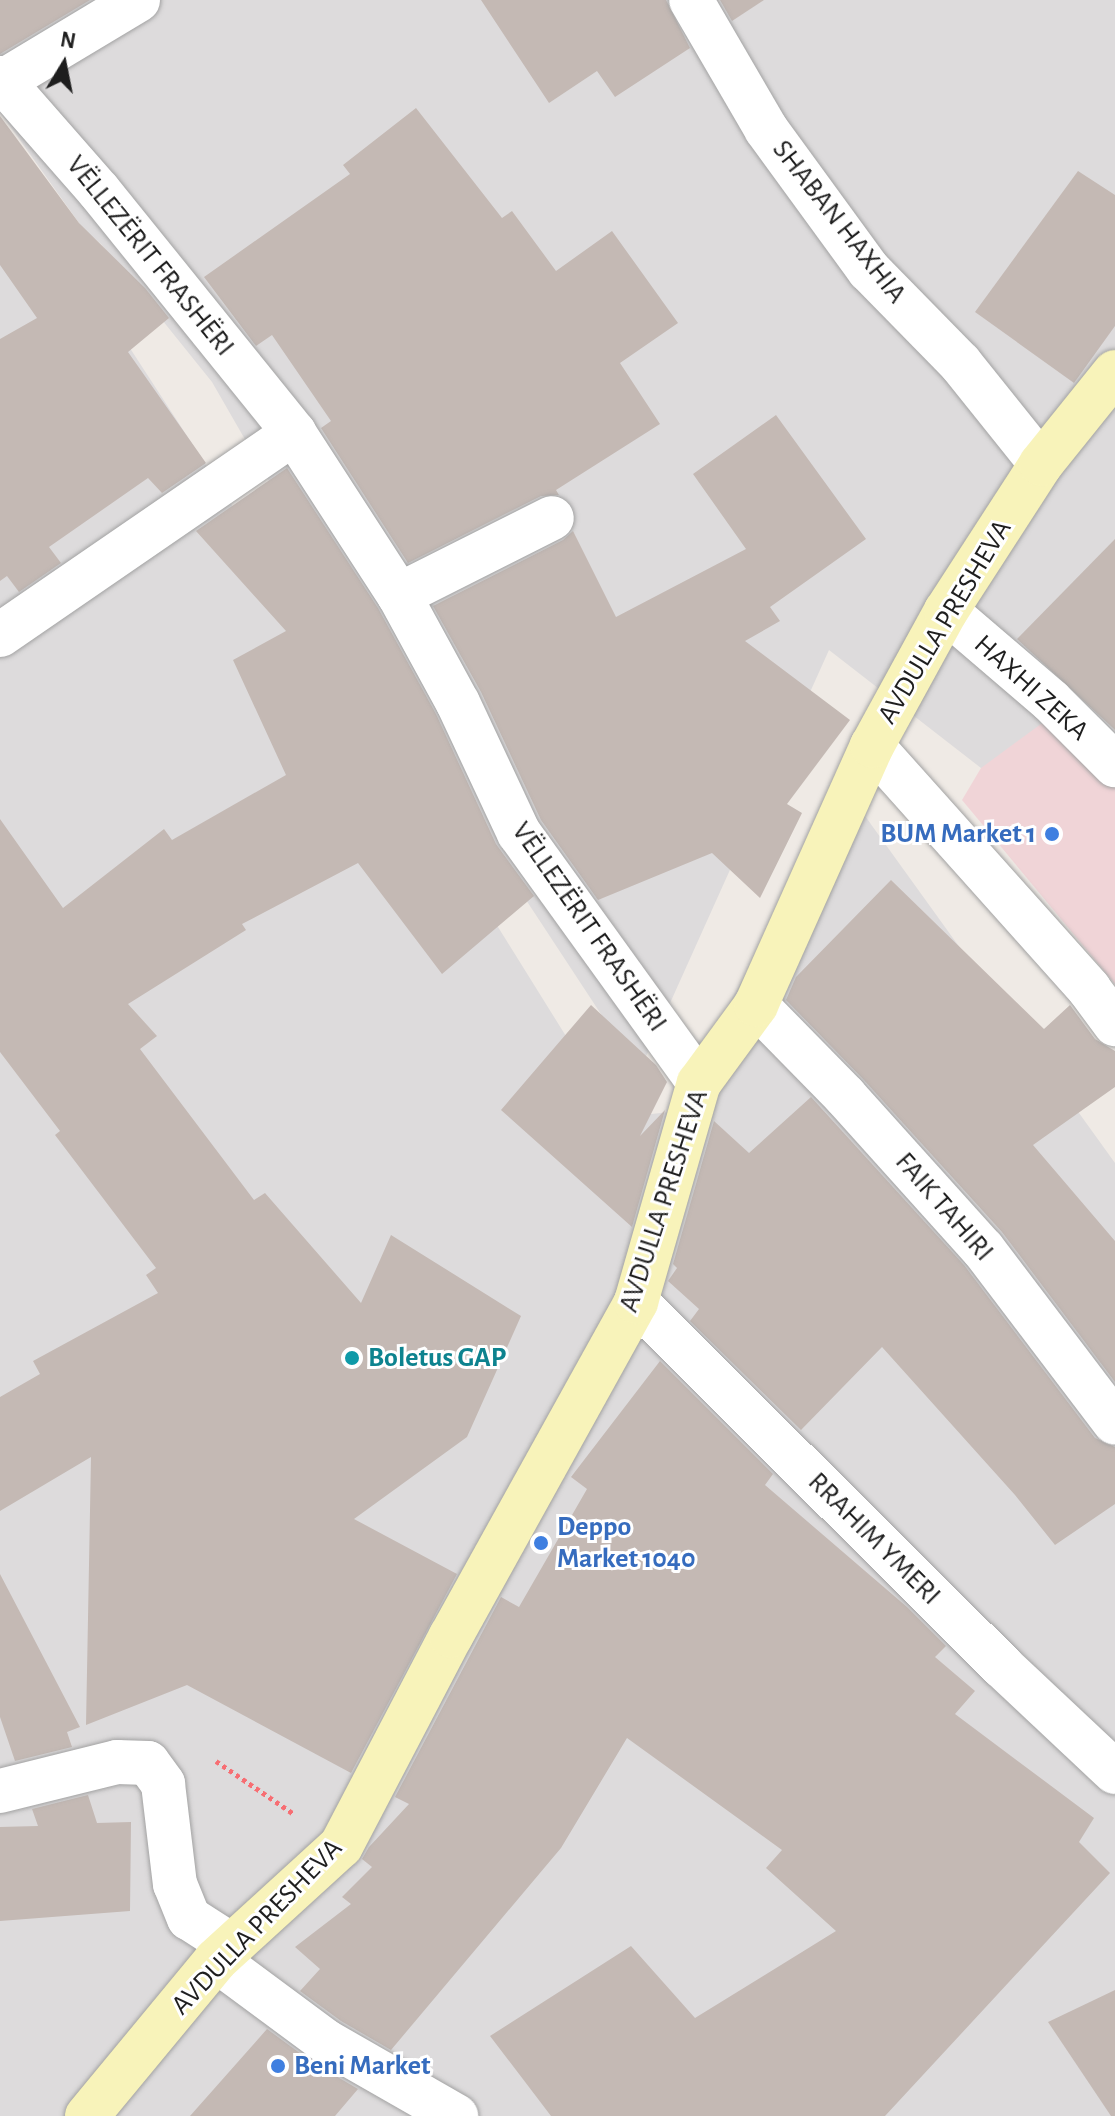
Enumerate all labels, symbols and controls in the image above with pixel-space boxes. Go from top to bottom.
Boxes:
north arrow [24,24,104,104]
text: N [59,28,78,53]
street label: SHABAN HAXHIA [765,134,913,310]
street label: VËLLEZËRIT FRASHËRI [59,149,241,363]
street label: AVDULLA PRESHEVA [871,514,1019,730]
street label: HAXHI ZEKA [967,628,1095,748]
street label: VËLLEZËRIT FRASHËRI [504,816,674,1038]
place label: BUM Market 1 [880,817,1036,851]
marker: BUM Market 1 [1043,825,1061,843]
street label: AVDULLA PRESHEVA [612,1086,716,1316]
street label: FAIK TAHIRI [888,1146,1000,1268]
place label: Boletus GAP [368,1341,506,1375]
marker: Boletus GAP [343,1349,361,1367]
street label: RRAHIM YMERI [801,1466,947,1612]
place label: Deppo Market 1040 [557,1510,695,1576]
marker: Deppo Market 1040 [532,1534,550,1552]
street label: AVDULLA PRESHEVA [164,1832,350,2022]
place label: Beni Market [294,2049,431,2083]
marker: Beni Market [269,2057,287,2075]

